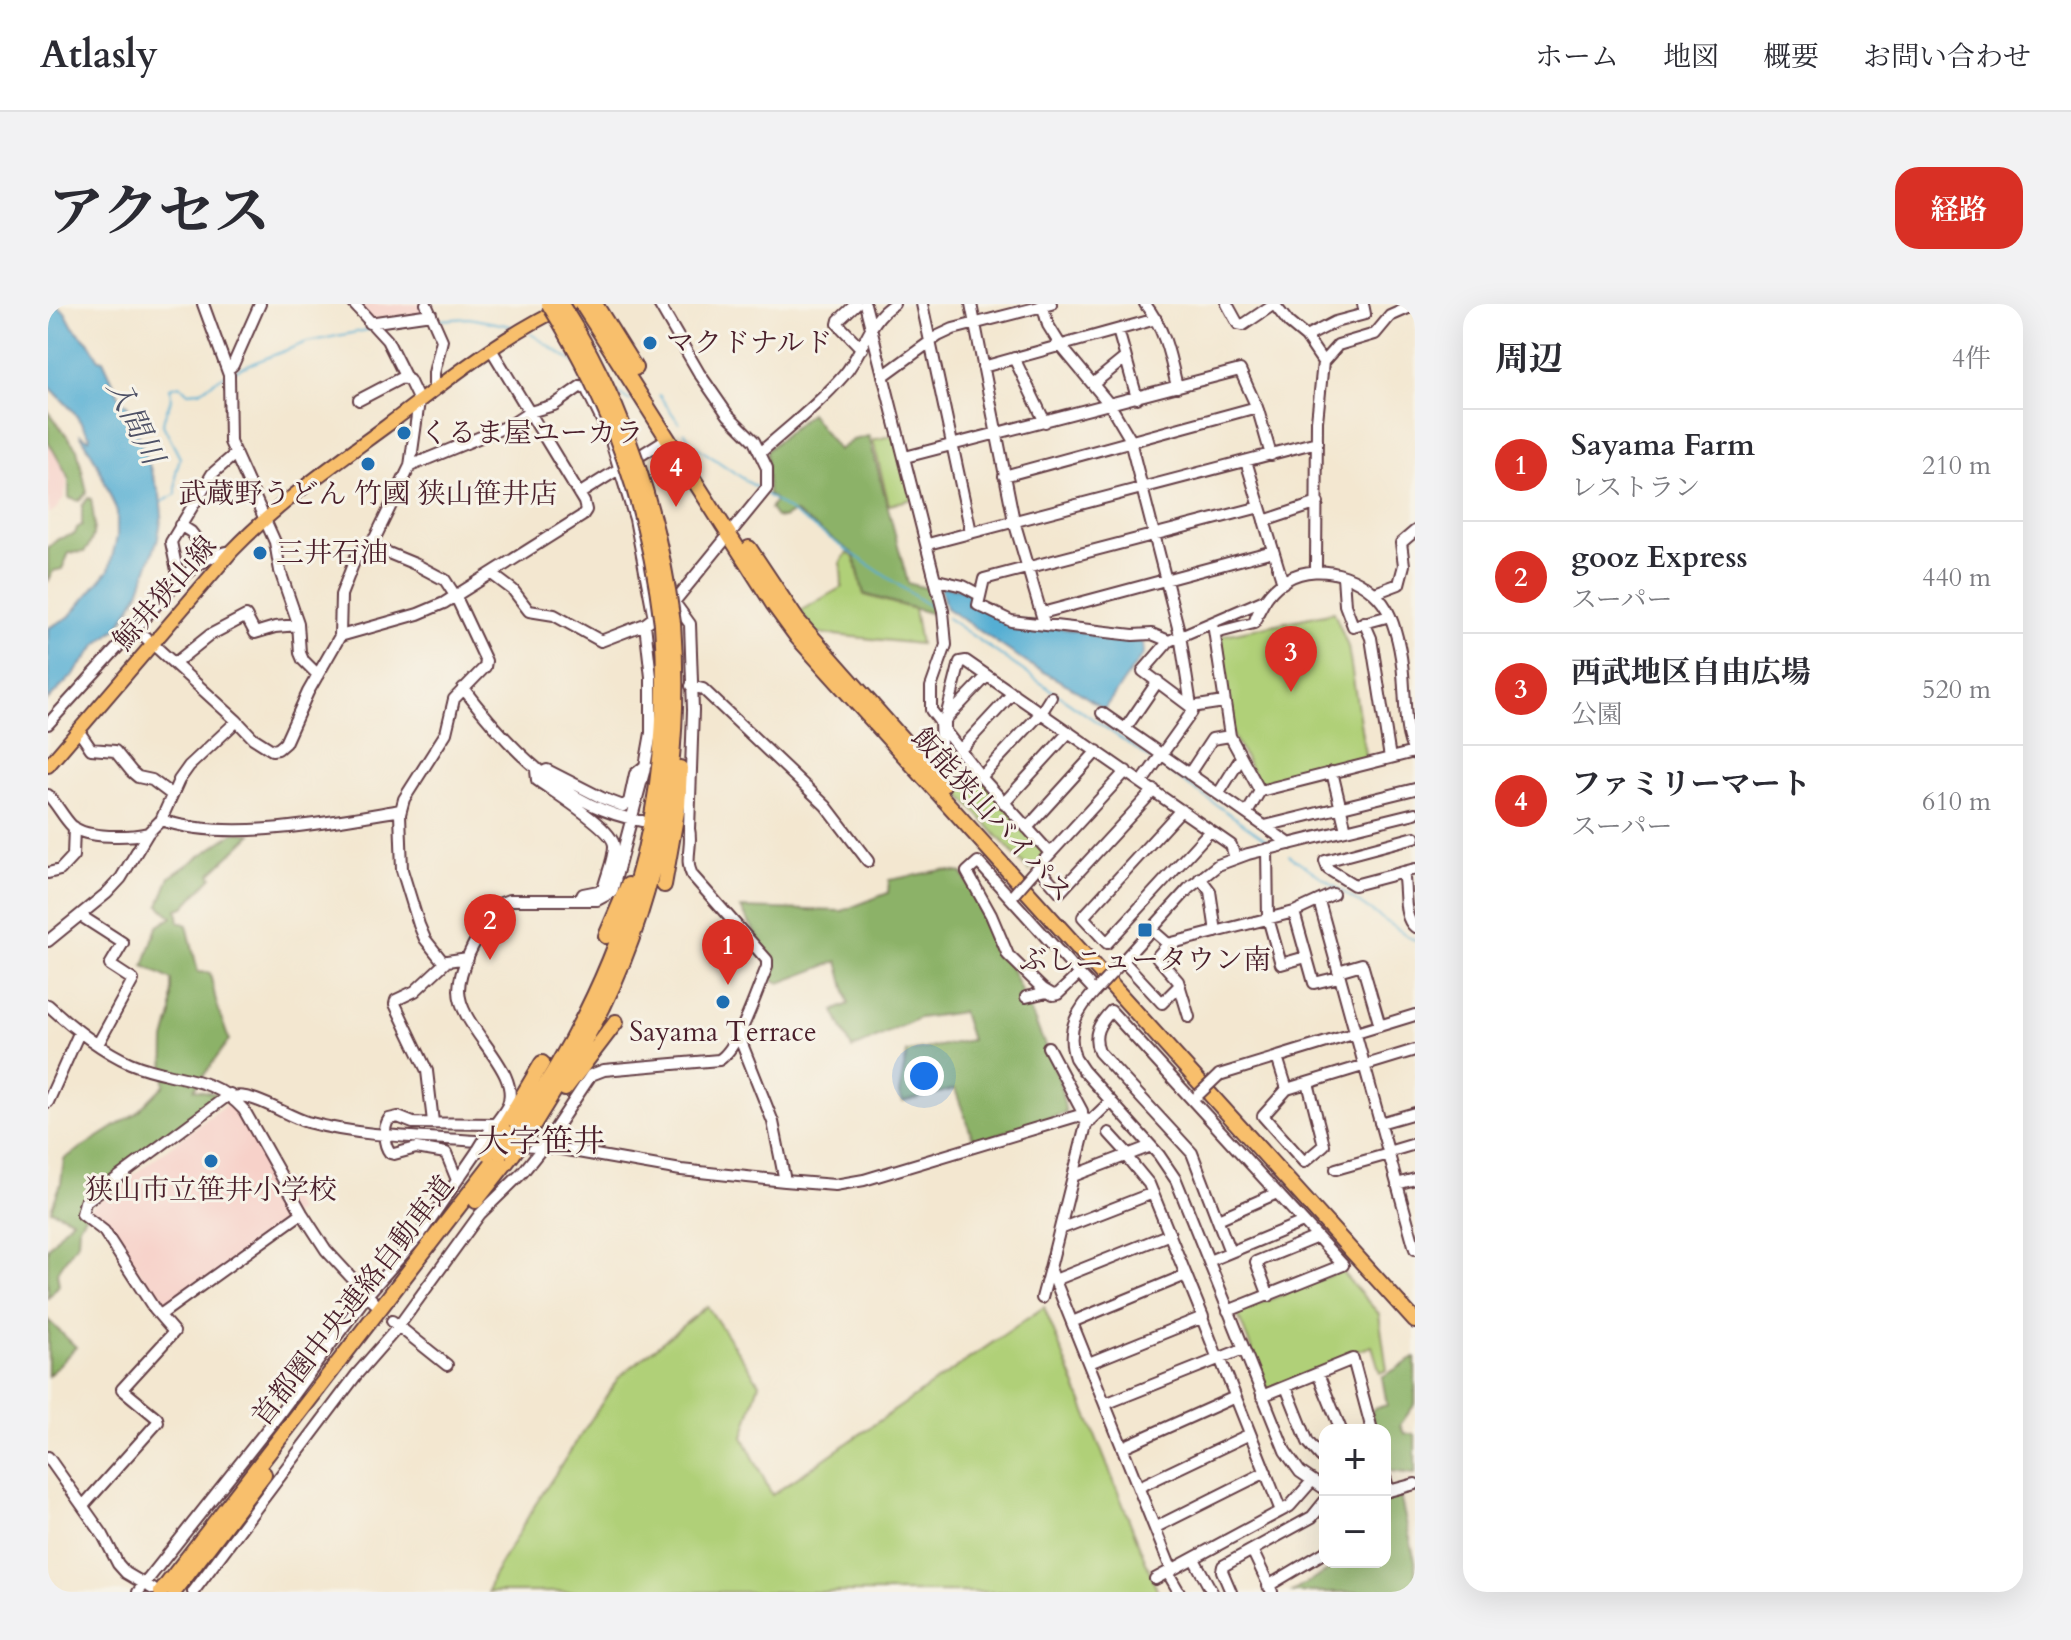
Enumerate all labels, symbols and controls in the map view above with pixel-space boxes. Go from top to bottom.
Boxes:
text: Atlasly [40,29,158,81]
text: ホーム [1535,38,1619,76]
text: 地図 [1663,38,1719,76]
text: 概要 [1763,38,1819,76]
text: お問い合わせ [1863,38,2031,76]
button: 経路 [1895,167,2023,249]
text: アクセス [48,175,270,250]
place label: マクドナルド [666,324,833,362]
marker: マクドナルド [641,334,659,352]
text: 周辺 [1495,336,1563,382]
text: 4件 [1952,341,1991,376]
water label: 入間川 [97,373,174,474]
place label: くるま屋ユーカラ [420,414,643,452]
marker: くるま屋ユーカラ [395,424,413,442]
text: Sayama Farm [1571,425,1755,466]
pin: 4 [650,441,702,507]
text: 1 [1514,448,1528,483]
text: 210 m [1922,448,1991,483]
marker: 武蔵野うどん 竹國 狭山笹井店 [359,455,377,473]
text: レストラン [1571,470,1700,505]
place label: 武蔵野うどん 竹國 狭山笹井店 [178,475,558,513]
street label: 鯨井狭山線 [105,528,225,658]
place label: 三井石油 [276,534,388,572]
text: gooz Express [1571,537,1748,578]
marker: 三井石油 [251,544,269,562]
text: 2 [1514,560,1528,595]
text: 440 m [1922,560,1991,595]
text: スーパー [1571,582,1672,617]
pin: 3 [1265,626,1317,692]
text: 西武地区自由広場 [1571,652,1811,693]
text: 3 [1514,672,1528,707]
text: 520 m [1922,672,1991,707]
text: 公園 [1571,697,1623,732]
street label: 飯能狭山バイパス [903,719,1081,911]
text: ファミリーマート [1571,764,1810,805]
text: 4 [1514,784,1528,819]
text: 610 m [1922,784,1991,819]
text: スーパー [1571,809,1672,844]
pin: 2 [464,894,516,960]
pin: 1 [702,919,754,985]
marker: ぶしニュータウン南 [1136,921,1154,939]
place label: ぶしニュータウン南 [1019,941,1271,979]
marker: Sayama Terrace [714,993,732,1011]
place label: Sayama Terrace [629,1013,817,1051]
your location [904,1056,944,1096]
district label: 大字笹井 [477,1120,605,1164]
marker: 狭山市立笹井小学校 [202,1152,220,1170]
street label: 首都圏中央連絡自動車道 [243,1168,463,1434]
place label: 狭山市立笹井小学校 [85,1171,337,1209]
map controls [1319,1424,1391,1568]
button: + [1319,1424,1391,1496]
button: − [1319,1496,1391,1568]

